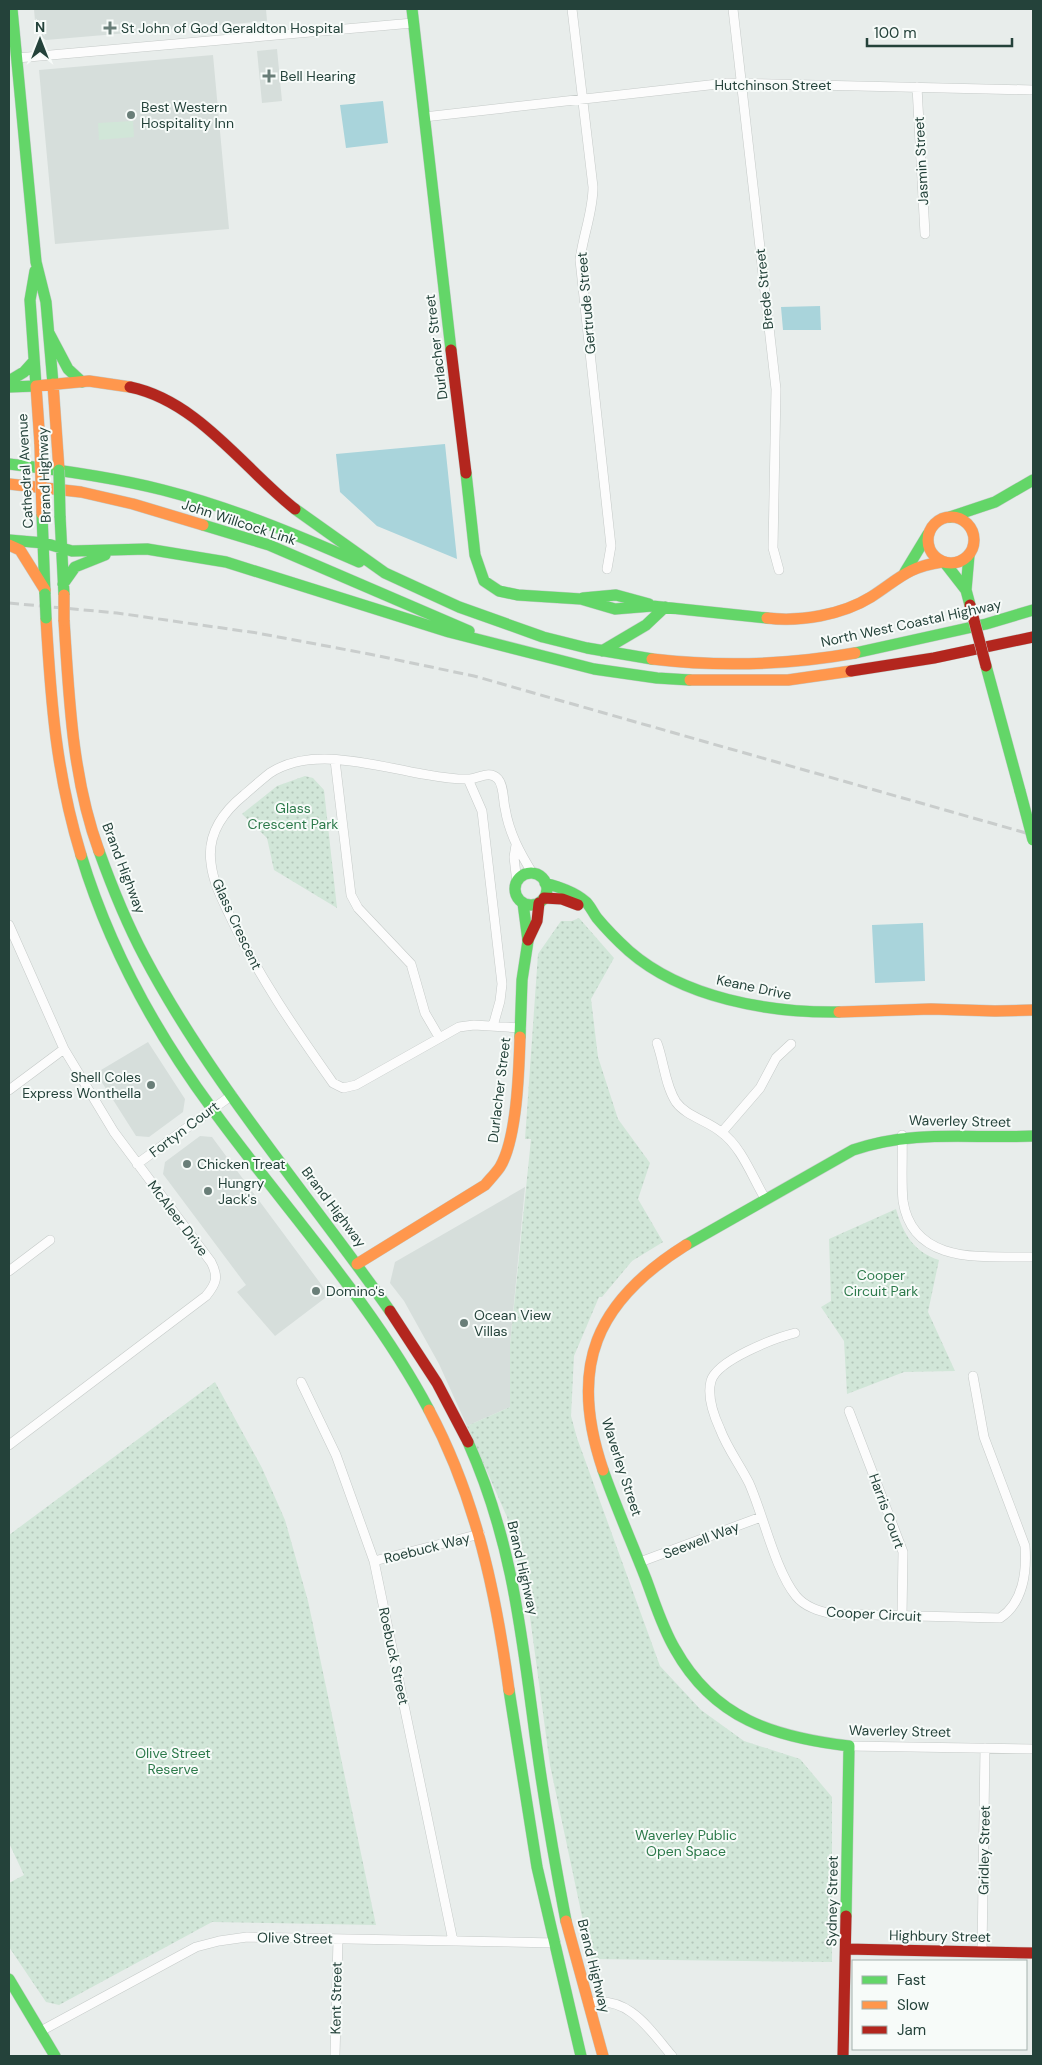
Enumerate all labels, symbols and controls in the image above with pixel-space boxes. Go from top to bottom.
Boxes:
north arrow [15,15,65,65]
scale bar [867,15,1012,47]
text: N [35,18,45,36]
place label: St John of God Geraldton Hospital [121,19,344,37]
marker: St John of God Geraldton Hospital [103,21,117,35]
text: 100 m [874,23,917,43]
place label: Bell Hearing [280,67,356,85]
marker: Bell Hearing [262,69,276,83]
street label: Hutchinson Street [714,76,832,94]
place label: Best Western Hospitality Inn [141,98,234,132]
marker: Best Western Hospitality Inn [125,109,137,121]
street label: Jasmin Street [910,116,932,206]
street label: Brede Street [751,248,777,330]
street label: Gertrude Street [573,251,599,355]
street label: Durlacher Street [421,293,451,401]
street label: Cathedral Avenue [13,413,37,529]
street label: Brand Highway [33,426,55,523]
street label: John Willcock Link [180,495,298,549]
street label: North West Coastal Highway [819,595,1003,651]
park label: Glass Crescent Park [248,799,338,833]
street label: Brand Highway [98,820,150,916]
street label: Glass Crescent [208,876,266,972]
street label: Keane Drive [715,970,793,1004]
street label: Durlacher Street [484,1036,514,1144]
place label: Shell Coles Express Wonthella [22,1068,141,1102]
marker: Shell Coles Express Wonthella [145,1079,157,1091]
street label: Fortyn Court [146,1097,222,1161]
street label: Waverley Street [909,1111,1011,1131]
place label: Chicken Treat [197,1155,286,1173]
marker: Chicken Treat [181,1158,193,1170]
street label: Brand Highway [298,1163,370,1251]
place label: Hungry Jack's [218,1174,265,1208]
street label: McAleer Drive [144,1177,212,1259]
marker: Hungry Jack's [202,1185,214,1197]
park label: Cooper Circuit Park [844,1266,918,1300]
place label: Domino's [326,1282,385,1300]
marker: Domino's [310,1285,322,1297]
place label: Ocean View Villas [474,1306,552,1340]
marker: Ocean View Villas [458,1317,470,1329]
street label: Waverley Street [598,1416,646,1518]
street label: Harris Court [865,1471,909,1551]
street label: Seewell Way [660,1517,742,1563]
street label: Brand Highway [503,1519,543,1617]
street label: Roebuck Way [382,1529,472,1567]
street label: Cooper Circuit [826,1603,922,1625]
street label: Roebuck Street [375,1606,413,1706]
street label: Waverley Street [849,1721,951,1741]
park label: Olive Street Reserve [135,1744,211,1778]
street label: Gridley Street [974,1805,994,1895]
park label: Waverley Public Open Space [635,1826,737,1860]
street label: Sydney Street [822,1855,842,1947]
street label: Brand Highway [574,1917,614,2015]
street label: Highbury Street [889,1926,991,1946]
street label: Olive Street [257,1928,333,1948]
legend [852,1960,1027,2050]
street label: Kent Street [326,1962,346,2034]
text: Fast [897,1970,926,1990]
text: Slow [897,1995,930,2015]
text: Jam [897,2020,926,2040]

